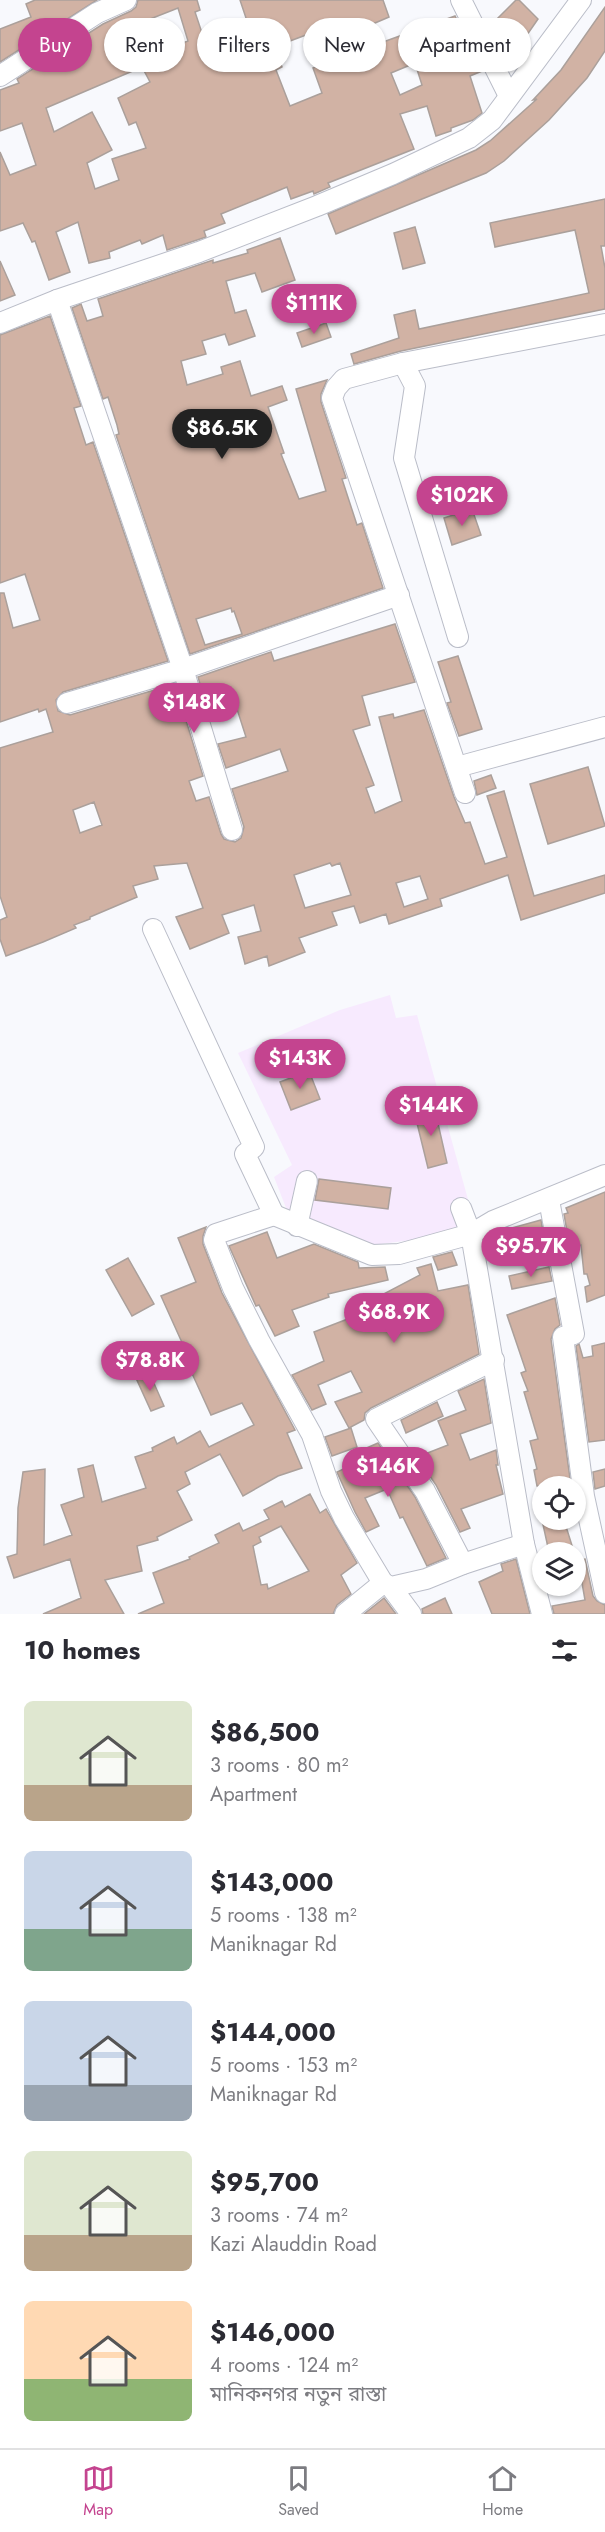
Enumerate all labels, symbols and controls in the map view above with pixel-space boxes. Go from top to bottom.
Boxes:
chip: Buy [18,18,92,72]
chip: Rent [104,18,185,72]
chip: Filters [197,18,291,72]
chip: New [303,18,386,72]
chip: Apartment [398,18,531,72]
pin: $111K [272,284,356,335]
text: $111K [286,289,342,318]
pin: $86.5K [173,409,271,460]
text: $86.5K [186,414,258,443]
pin: $102K [420,476,504,527]
text: $102K [431,481,493,510]
pin: $148K [152,683,236,734]
text: $148K [162,688,226,717]
pin: $143K [258,1039,342,1090]
text: $143K [269,1044,331,1073]
pin: $144K [389,1086,473,1137]
text: $144K [399,1091,463,1120]
pin: $95.7K [482,1227,580,1278]
text: $95.7K [495,1232,567,1261]
pin: $68.9K [345,1293,443,1344]
text: $68.9K [358,1298,430,1327]
pin: $78.8K [101,1341,199,1392]
text: $78.8K [115,1346,185,1375]
pin: $146K [346,1447,430,1498]
text: $146K [356,1452,420,1481]
map controls [532,1476,586,1596]
button: locate [532,1476,586,1530]
button: layers [532,1542,586,1596]
text: 10 homes [24,1631,140,1669]
icon: filters [548,1634,581,1667]
text: $86,500 [210,1713,320,1751]
icon: home [72,1725,144,1797]
text: 3 rooms · 80 m² [210,1751,348,1780]
text: Apartment [210,1780,297,1809]
text: $143,000 [210,1863,333,1901]
icon: home [72,1875,144,1947]
text: 5 rooms · 138 m² [210,1901,357,1930]
text: Maniknagar Rd [210,1930,337,1959]
text: $144,000 [210,2013,336,2051]
icon: home [72,2025,144,2097]
text: 5 rooms · 153 m² [210,2051,357,2080]
text: Maniknagar Rd [210,2080,337,2109]
text: $95,700 [210,2163,319,2201]
icon: home [72,2175,144,2247]
text: 3 rooms · 74 m² [210,2201,348,2230]
text: Kazi Alauddin Road [210,2230,377,2259]
text: $146,000 [210,2313,335,2351]
icon: home [72,2325,144,2397]
text: 4 rooms · 124 m² [210,2351,358,2380]
text: মানিকনগর নতুন রাস্তা [210,2380,386,2409]
tab: Map [82,2462,115,2521]
tab: Saved [278,2462,319,2521]
tab: Home [482,2462,523,2521]

